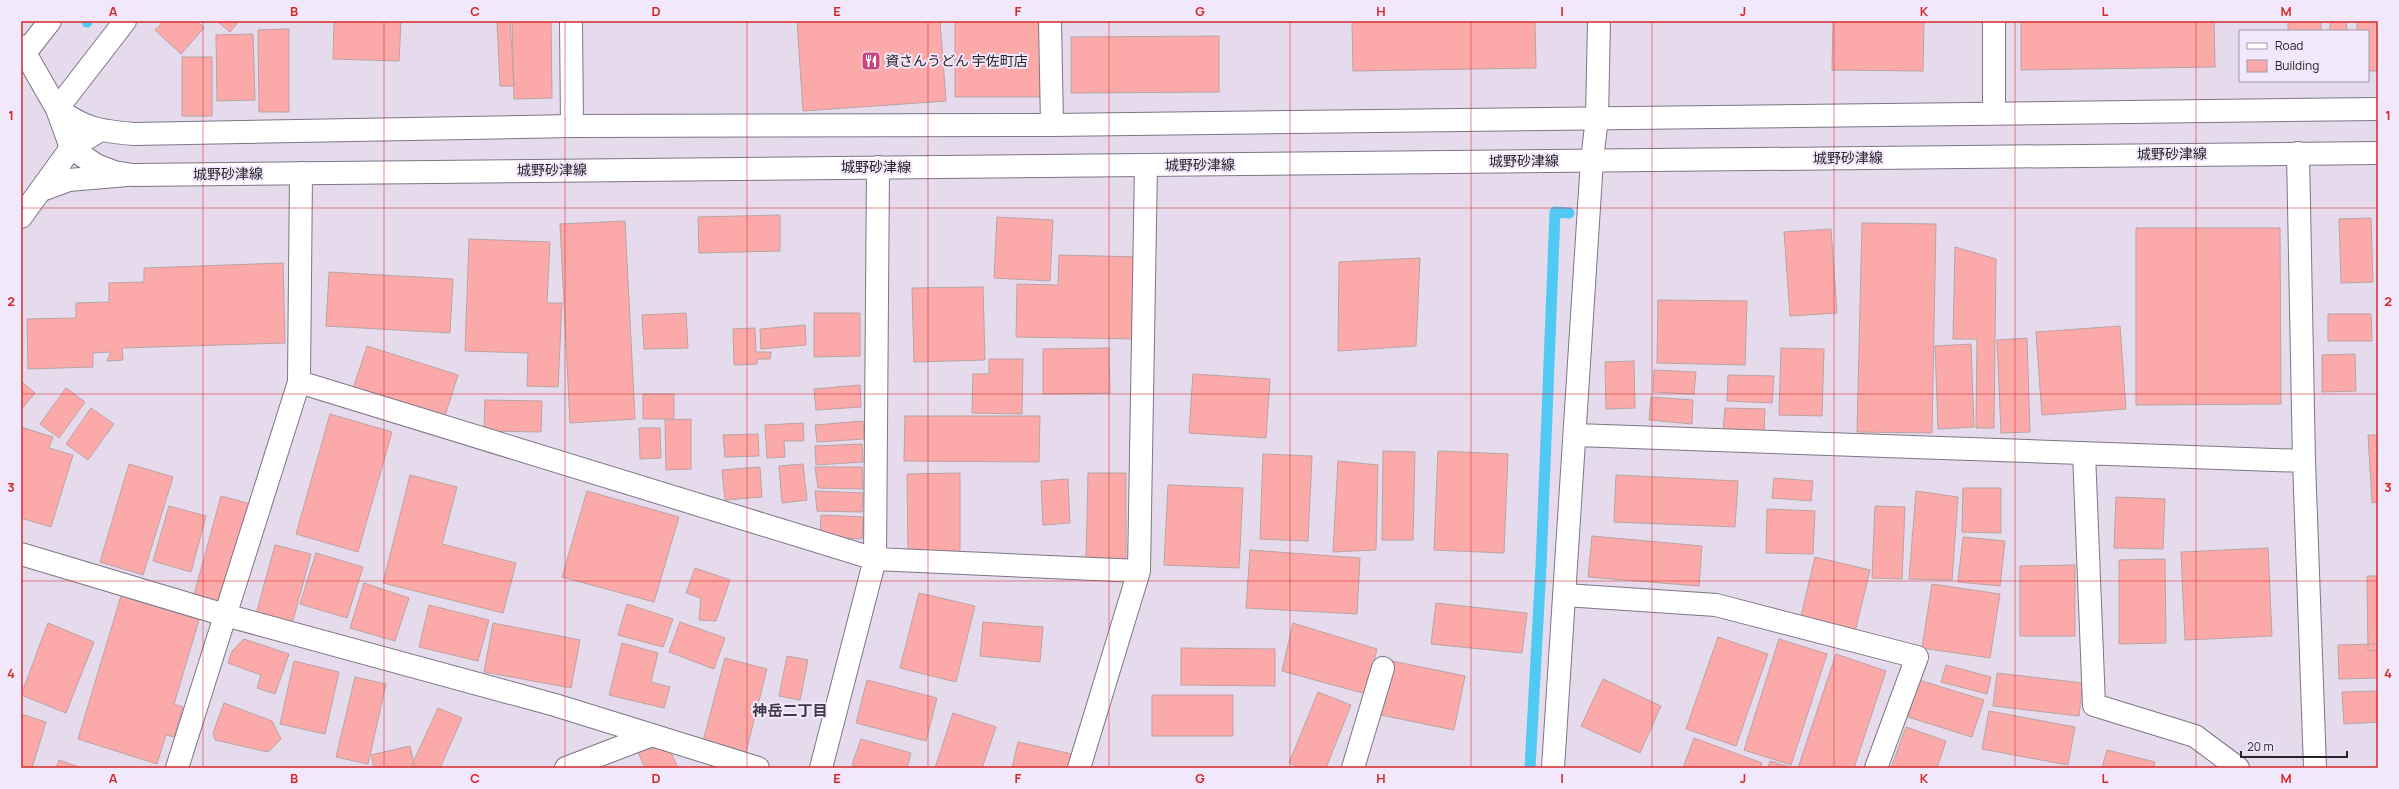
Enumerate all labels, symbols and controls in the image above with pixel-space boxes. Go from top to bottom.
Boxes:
text: A [109,2,118,20]
text: B [290,2,298,20]
text: C [470,2,480,20]
text: D [651,2,661,20]
text: E [833,2,841,20]
text: F [1015,2,1022,20]
text: G [1195,2,1205,20]
text: H [1376,2,1386,20]
text: I [1560,2,1564,20]
text: J [1740,2,1746,20]
text: K [1920,2,1929,20]
text: L [2102,2,2109,20]
text: M [2280,2,2292,20]
legend [2239,30,2369,82]
text: Road [2275,37,2303,54]
restaurant icon: 資さんうどん 宇佐町店 [860,50,882,72]
place label: 資さんうどん 宇佐町店 [885,51,1028,70]
text: Building [2275,57,2319,74]
text: 1 [8,106,14,124]
text: 1 [2385,106,2391,124]
street label: 城野砂津線 [2137,143,2207,164]
street label: 城野砂津線 [1813,147,1883,168]
street label: 城野砂津線 [1489,150,1559,171]
street label: 城野砂津線 [1165,154,1235,175]
street label: 城野砂津線 [841,157,911,176]
street label: 城野砂津線 [517,159,587,180]
street label: 城野砂津線 [193,163,263,184]
text: 2 [7,292,15,310]
text: 2 [2384,292,2392,310]
text: 3 [7,478,15,496]
text: 3 [2384,478,2392,496]
text: 4 [7,664,15,682]
text: 4 [2384,664,2392,682]
district label: 神岳二丁目 [751,700,828,721]
scale bar [2241,733,2347,759]
text: 20 m [2247,738,2274,755]
text: A [109,769,118,787]
text: B [290,769,298,787]
text: C [470,769,480,787]
text: D [651,769,661,787]
text: E [833,769,841,787]
text: F [1015,769,1022,787]
text: G [1195,769,1205,787]
text: H [1376,769,1386,787]
text: I [1560,769,1564,787]
text: J [1740,769,1746,787]
text: K [1920,769,1929,787]
text: L [2102,769,2109,787]
text: M [2280,769,2292,787]

